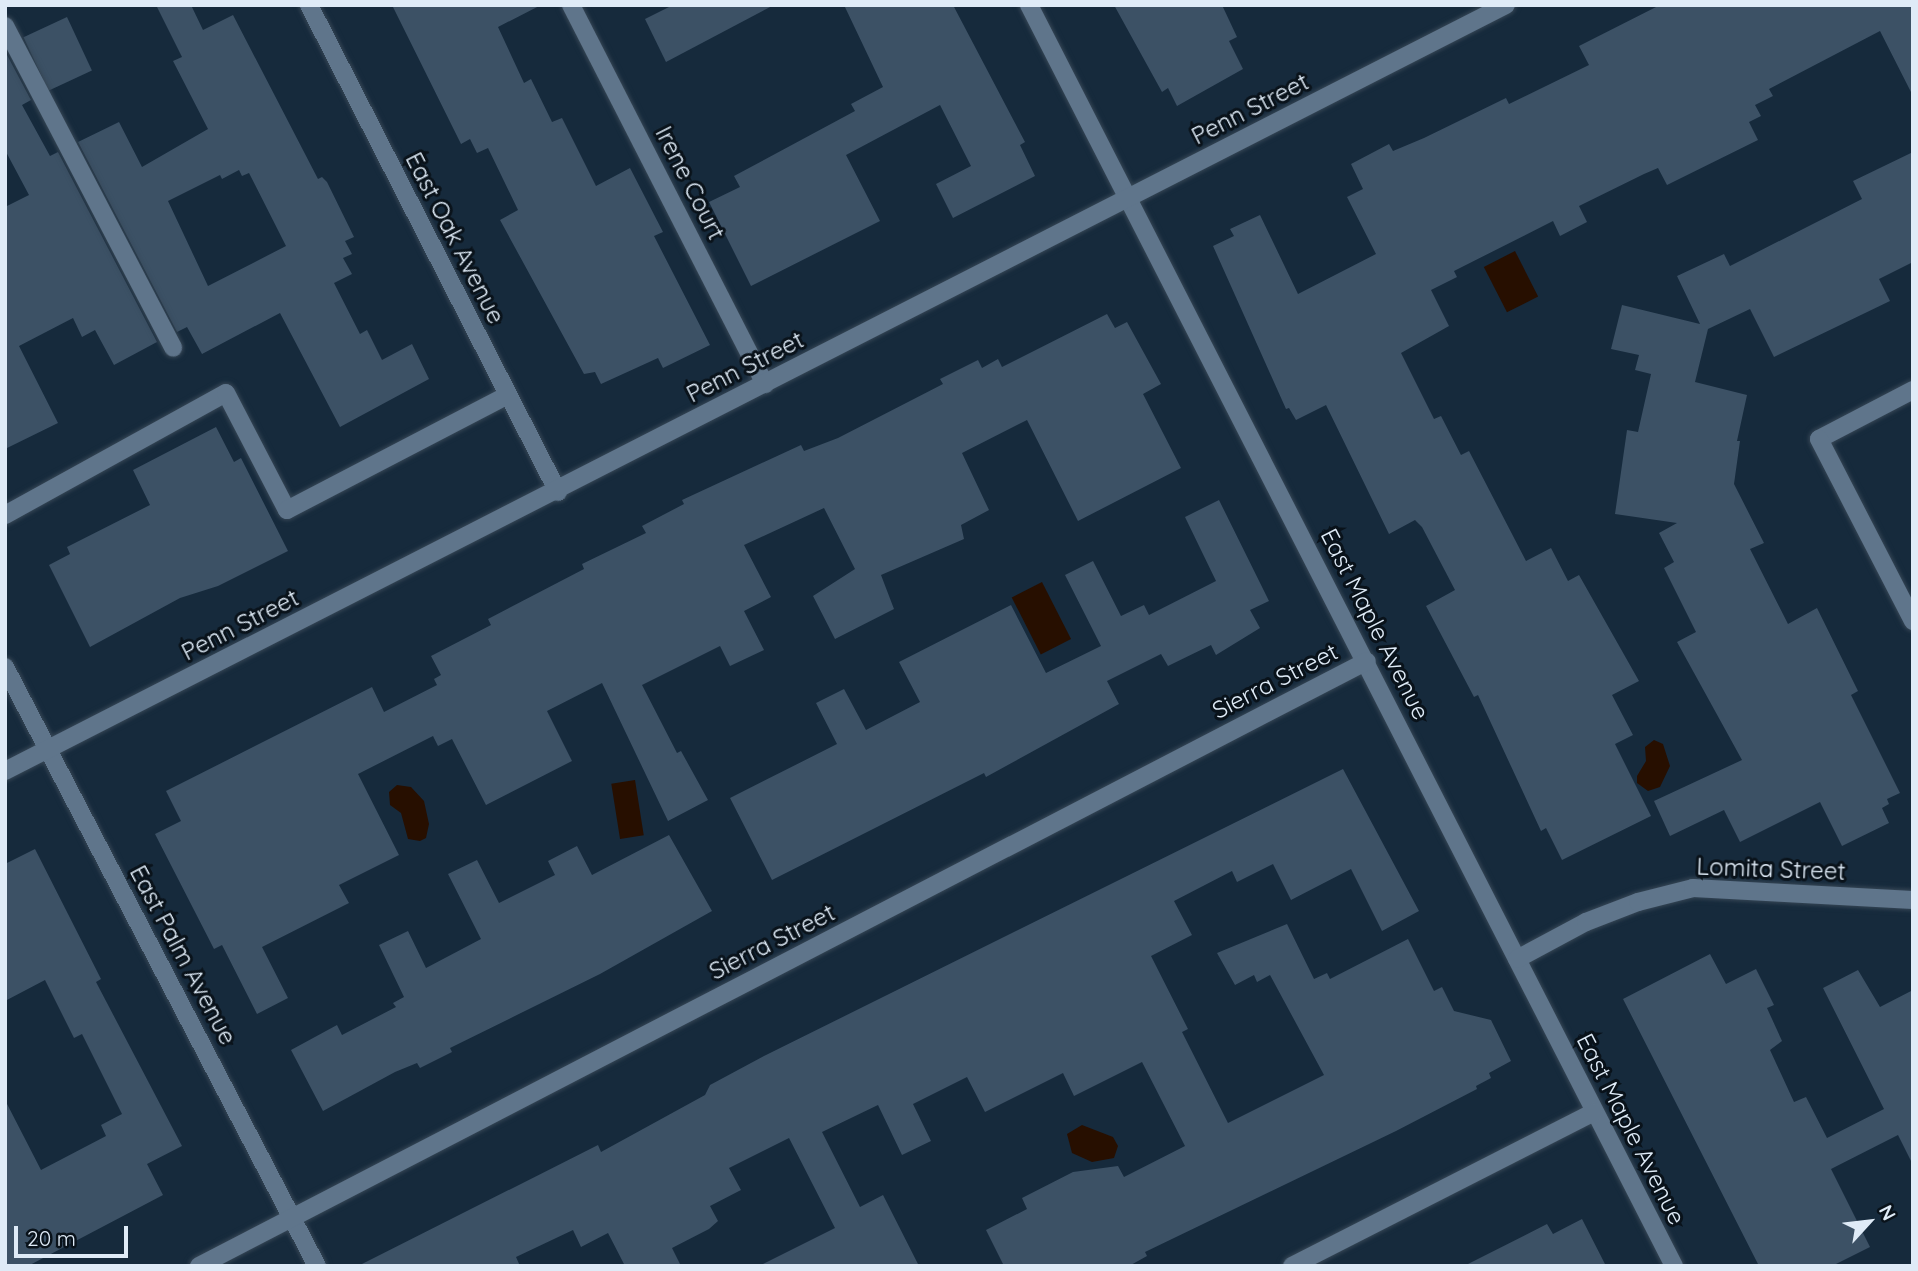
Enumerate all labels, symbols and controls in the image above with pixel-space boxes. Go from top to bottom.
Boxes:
street label: Penn Street [1187,67,1313,151]
street label: Irene Court [649,121,731,245]
street label: East Oak Avenue [399,147,511,329]
street label: Penn Street [682,325,808,409]
street label: East Maple Avenue [1314,524,1436,724]
street label: Penn Street [177,583,303,667]
street label: Sierra Street [1207,637,1343,725]
street label: Lomita Street [1696,852,1846,886]
street label: East Palm Avenue [124,860,242,1050]
street label: Sierra Street [704,898,840,986]
street label: East Maple Avenue [1570,1029,1692,1229]
north arrow [1834,1187,1904,1257]
text: N [1874,1201,1902,1224]
scale bar [18,1212,131,1256]
text: 20 m [27,1225,76,1251]

